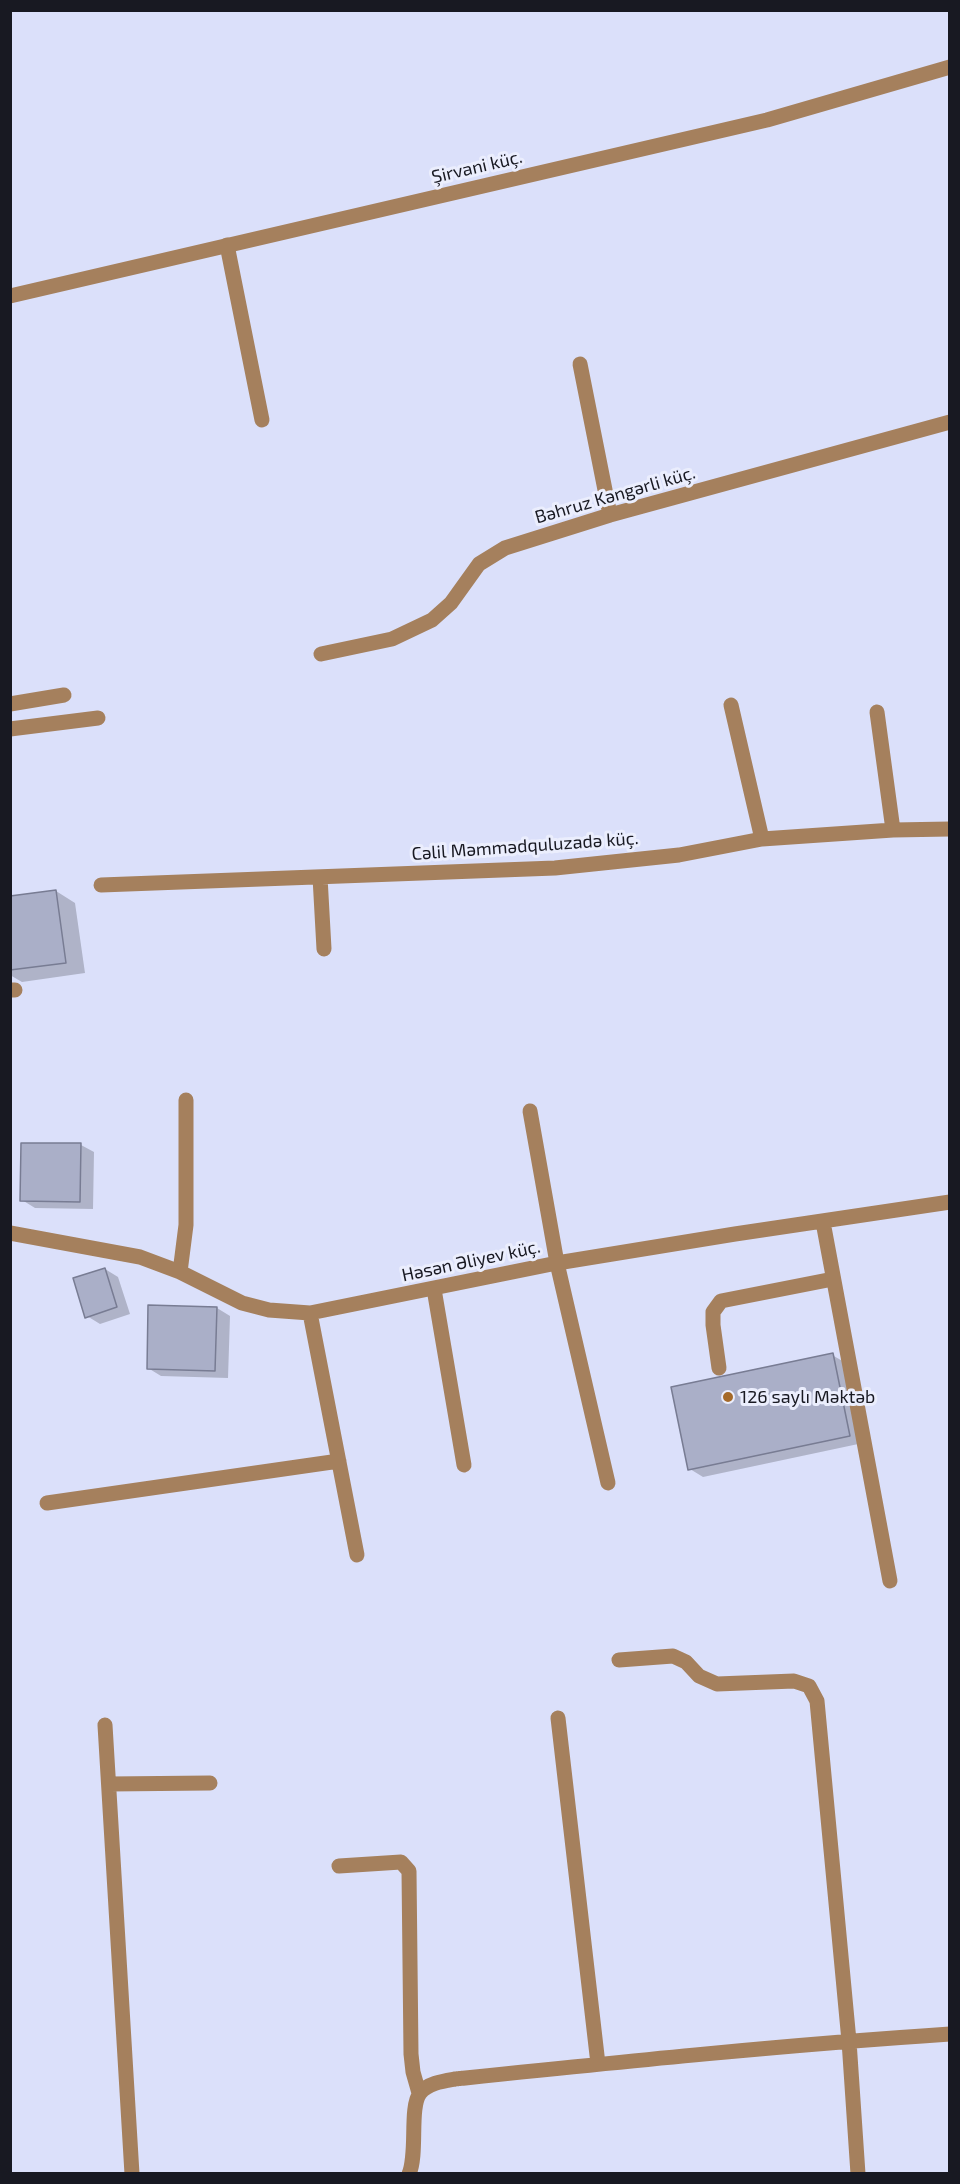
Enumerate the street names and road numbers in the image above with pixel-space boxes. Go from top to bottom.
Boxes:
street label: Şirvani küç. [430,146,524,188]
street label: Bəhruz Kəngərli küç. [532,462,698,528]
street label: Cəlil Məmmədquluzadə küç. [411,827,639,865]
street label: Həsən Əliyev küç. [400,1236,542,1286]

